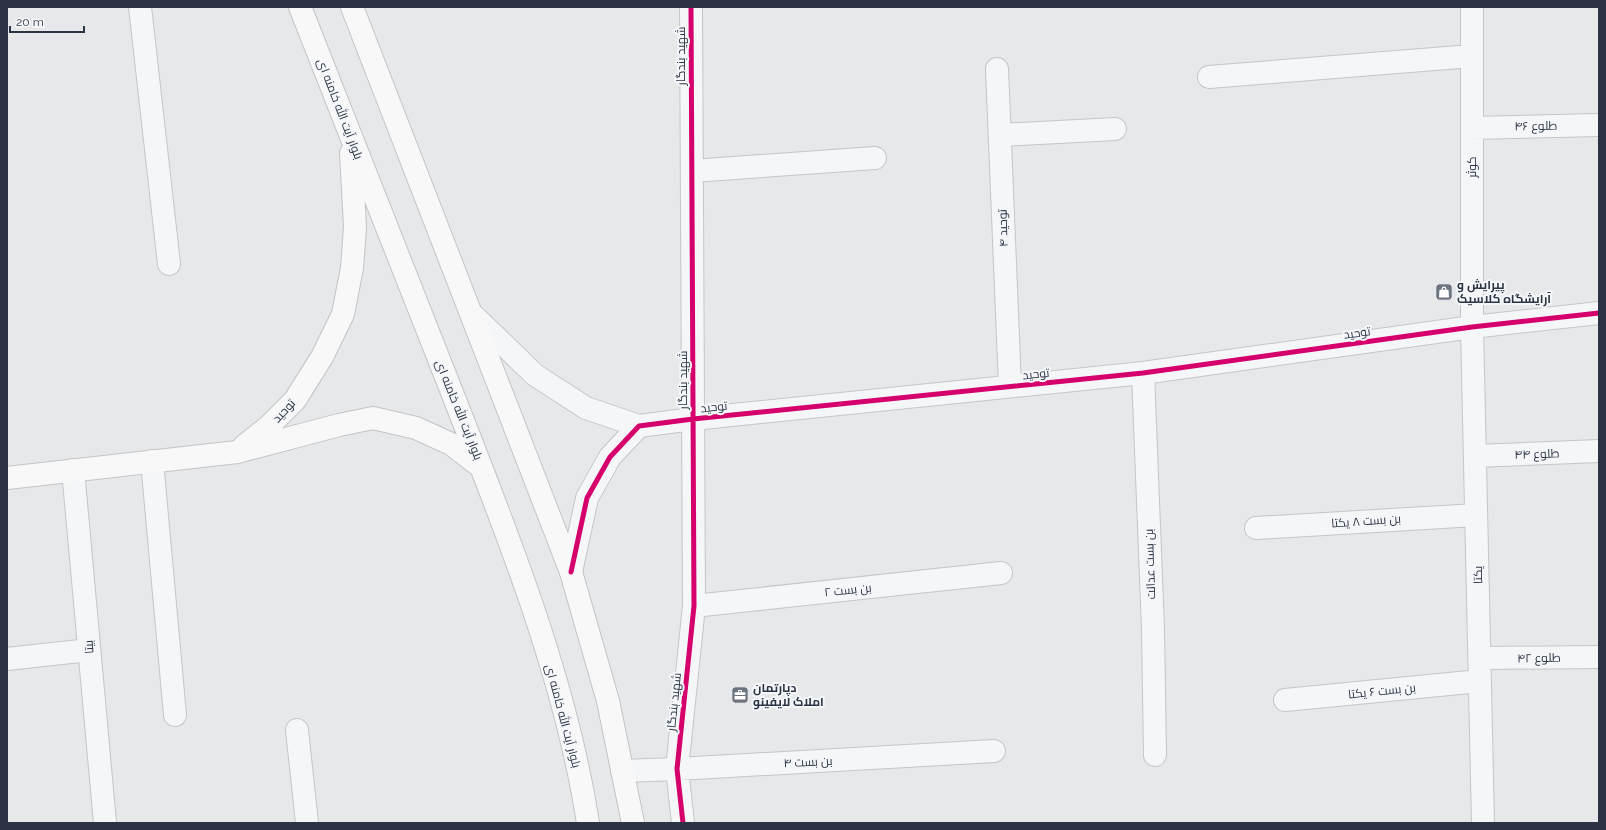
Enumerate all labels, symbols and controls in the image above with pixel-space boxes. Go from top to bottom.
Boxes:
scale bar [10,8,84,34]
text: 20 m [16,15,44,29]
street label: شهید بندگار [674,27,688,86]
street label: بلوار آیت الله خامنه ای [314,56,367,161]
street label: طلوع ۴۶ [1514,119,1558,134]
street label: کوثر [1465,156,1479,179]
street label: توحید ۴ [995,208,1011,247]
place label: پیرایش و آرایشگاه کلاسیک [1457,278,1551,307]
shop icon: پیرایش و آرایشگاه کلاسیک [1434,282,1454,302]
street label: توحید [1343,324,1372,342]
street label: شهید بندگار [676,351,690,410]
street label: بلوار آیت الله خامنه ای [432,357,486,462]
street label: توحید [1022,366,1051,382]
street label: توحید [270,396,299,426]
street label: توحید [700,399,729,415]
street label: طلوع ۴۴ [1514,446,1560,463]
street label: بن بست ۸ یکتا [1331,512,1401,530]
street label: بن بست عدالت [1142,528,1158,600]
street label: یکتا [1471,565,1485,584]
street label: بن بست ۲ [824,581,872,599]
street label: بیتا [81,640,97,654]
street label: طلوع ۴۲ [1517,651,1561,666]
street label: بلوار آیت الله خامنه ای [542,662,585,769]
street label: شهید بندگار [664,672,684,733]
street label: بن بست ۶ یکتا [1347,680,1417,702]
place label: دپارتمان املاک لایفینو [753,681,824,710]
office icon: دپارتمان املاک لایفینو [730,685,750,705]
street label: بن بست ۴ [783,754,833,770]

